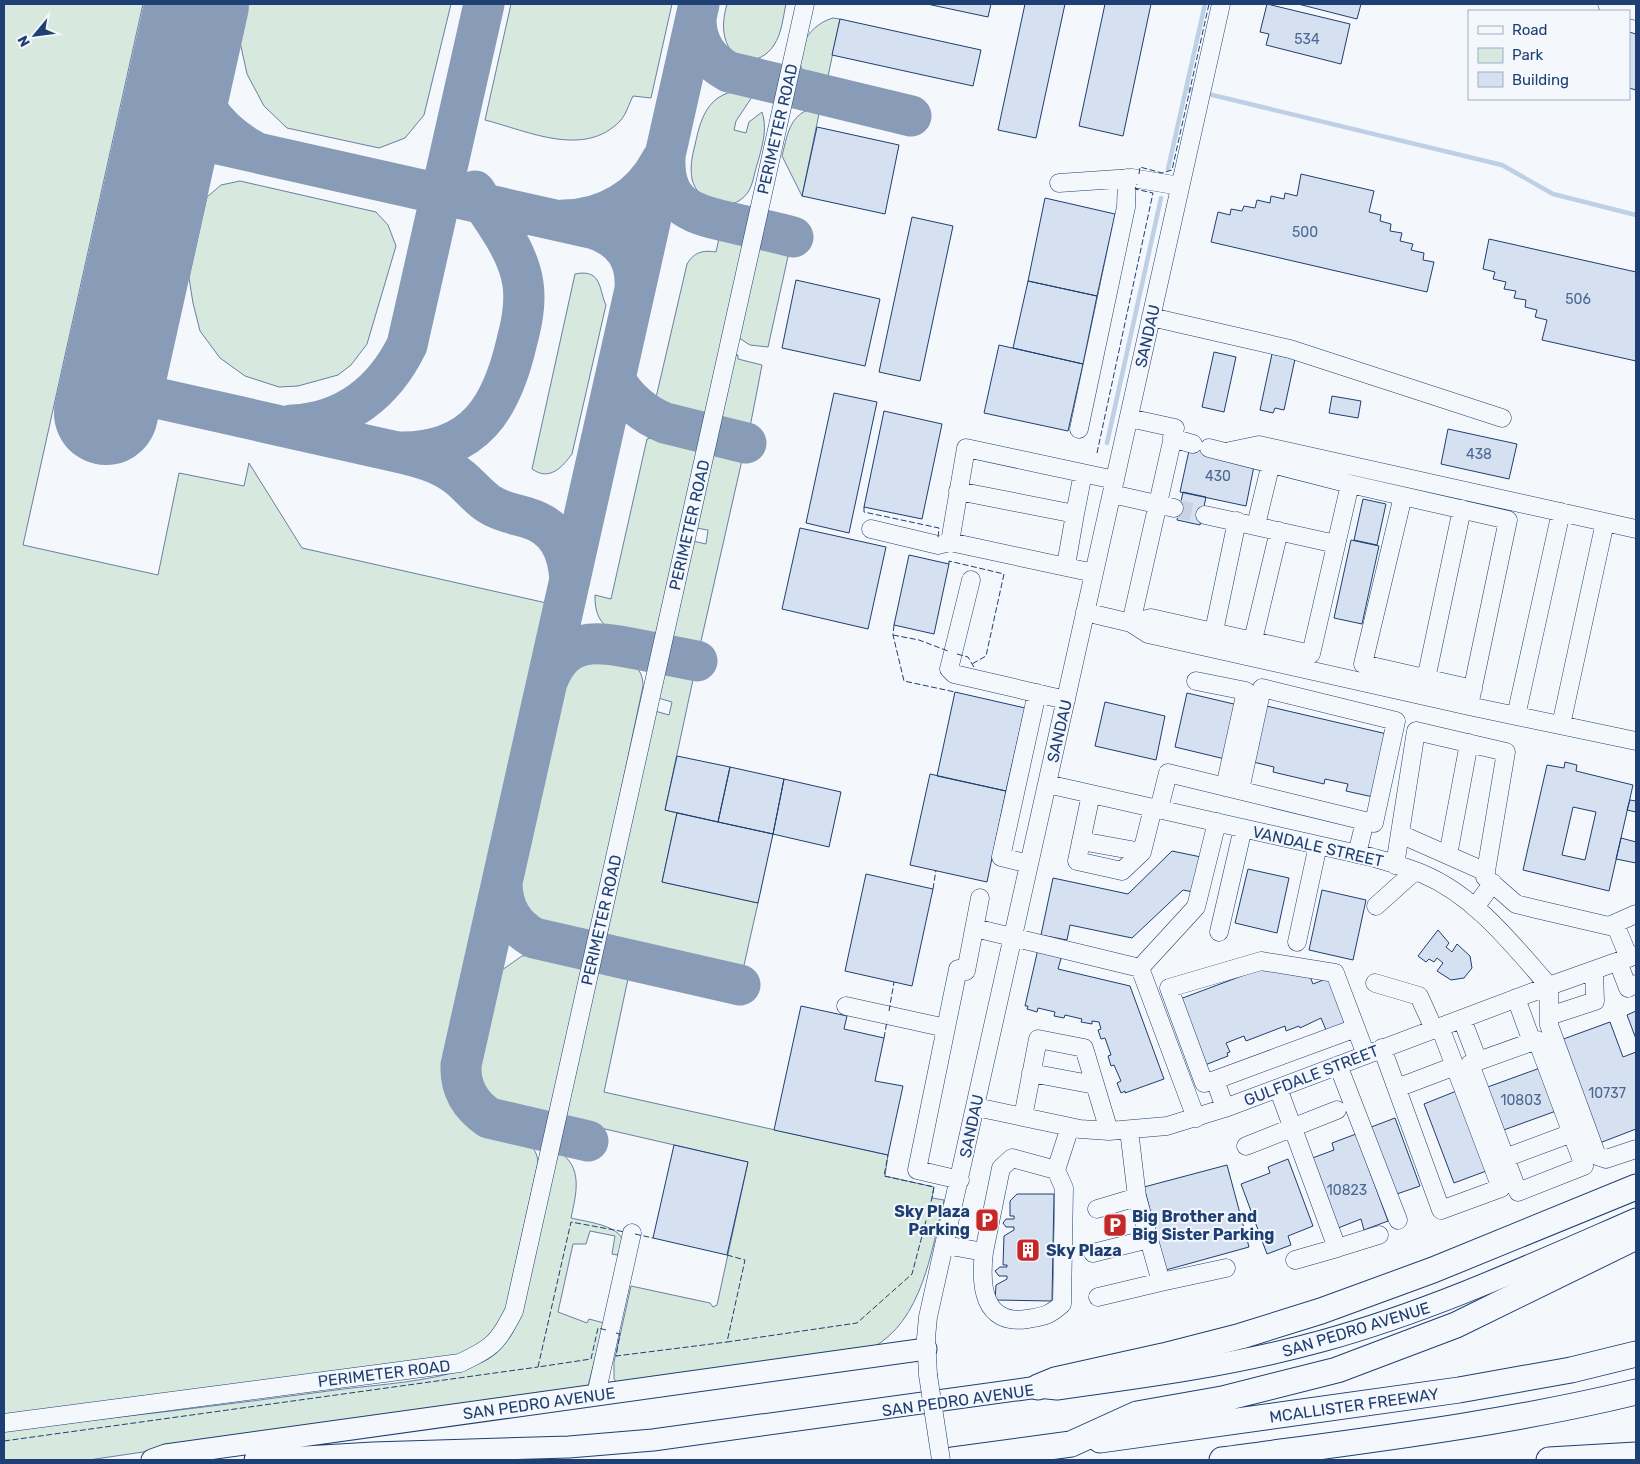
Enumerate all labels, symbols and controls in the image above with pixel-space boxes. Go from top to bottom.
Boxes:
north arrow [10,10,60,60]
legend [1468,10,1630,100]
text: Road [1512,21,1548,39]
house number: 534 [1294,31,1320,48]
text: N [14,33,34,50]
text: Park [1512,46,1543,64]
street label: PERIMETER ROAD [753,62,802,196]
text: Building [1512,71,1569,89]
house number: 500 [1292,224,1318,241]
house number: 506 [1565,291,1591,308]
street label: SANDAU [1131,303,1164,370]
house number: 438 [1466,446,1492,463]
street label: PERIMETER ROAD [665,458,714,592]
house number: 430 [1205,468,1231,485]
street label: SANDAU [1043,698,1076,765]
street label: VANDALE STREET [1250,822,1385,871]
street label: PERIMETER ROAD [577,853,626,987]
street label: GULFDALE STREET [1241,1041,1381,1110]
house number: 10737 [1588,1085,1626,1102]
house number: 10803 [1500,1092,1542,1109]
street label: SANDAU [956,1093,987,1159]
house number: 10823 [1327,1182,1367,1199]
place label: Sky Plaza Parking [894,1202,970,1239]
parking icon: Sky Plaza Parking [974,1207,1000,1233]
place label: Big Brother and Big Sister Parking [1132,1207,1274,1244]
parking icon: Big Brother and Big Sister Parking [1102,1212,1128,1238]
building icon: Sky Plaza [1015,1237,1041,1263]
place label: Sky Plaza [1046,1241,1122,1260]
street label: SAN PEDRO AVENUE [1280,1298,1432,1361]
street label: PERIMETER ROAD [317,1356,451,1391]
street label: SAN PEDRO AVENUE [881,1380,1035,1421]
street label: SAN PEDRO AVENUE [462,1383,616,1424]
street label: MCALLISTER FREEWAY [1268,1384,1440,1427]

